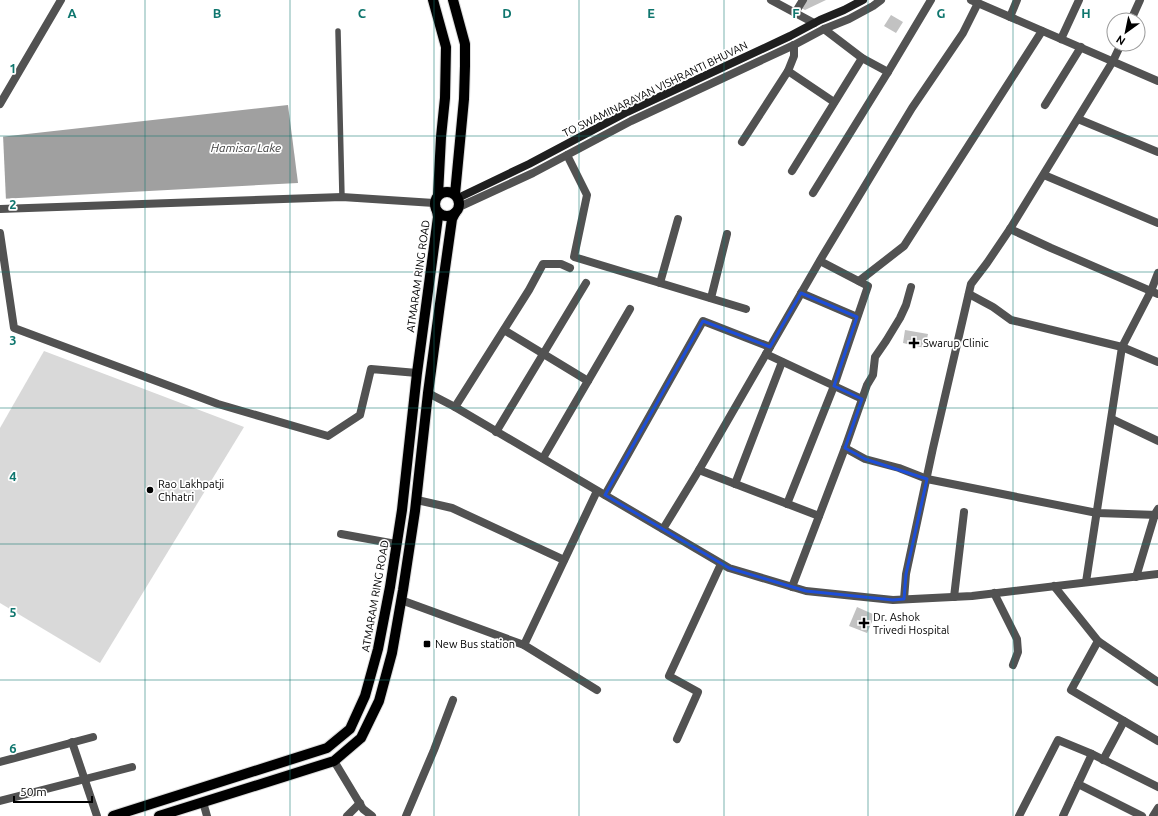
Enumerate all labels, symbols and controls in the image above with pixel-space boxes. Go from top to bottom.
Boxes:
text: A [67,6,77,20]
text: B [213,6,222,20]
text: C [358,6,367,20]
text: D [502,6,512,20]
text: E [647,6,655,20]
text: F [792,6,800,20]
text: G [937,6,946,20]
text: H [1081,6,1091,20]
north arrow [1106,12,1146,52]
text: N [1114,33,1127,48]
street label: TO SWAMINARAYAN VISHRANTI BHUVAN [561,39,749,139]
text: 1 [9,61,17,75]
water label: Hamisar Lake [211,141,281,154]
text: 2 [9,197,17,211]
street label: ATMARAM RING ROAD [404,219,432,333]
text: 3 [9,333,17,347]
marker: Swarup Clinic [908,337,920,349]
place label: Swarup Clinic [923,337,989,349]
text: 4 [9,469,17,483]
place label: Rao Lakhpatji Chhatri [158,478,224,503]
marker: Rao Lakhpatji Chhatri [145,485,155,495]
street label: ATMARAM RING ROAD [359,539,391,653]
text: 5 [9,605,17,619]
place label: Dr. Ashok Trivedi Hospital [873,611,950,636]
marker: Dr. Ashok Trivedi Hospital [858,617,870,629]
place label: New Bus station [435,638,515,650]
marker: New Bus station [422,639,432,649]
text: 6 [9,741,17,755]
scale bar [14,778,92,804]
text: 50 m [20,785,47,798]

